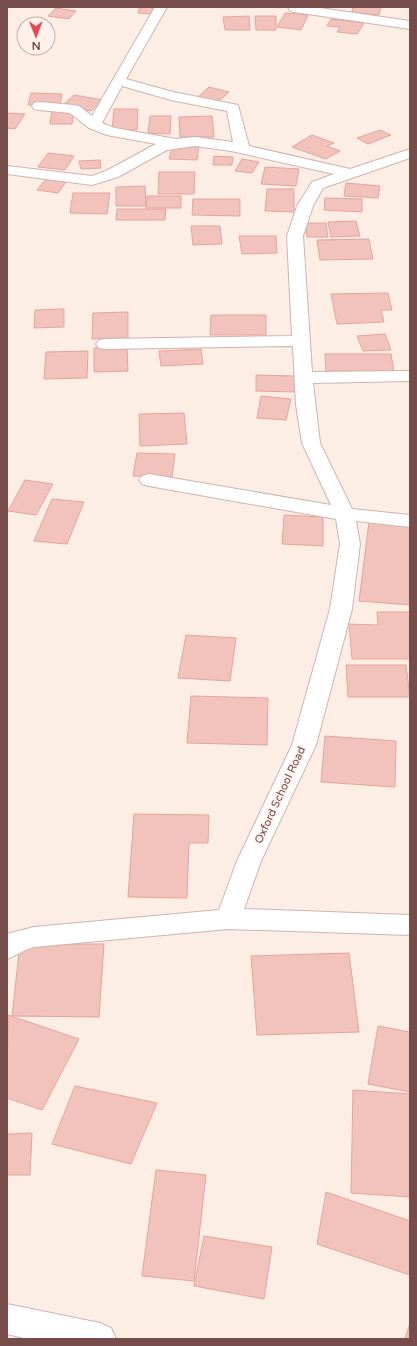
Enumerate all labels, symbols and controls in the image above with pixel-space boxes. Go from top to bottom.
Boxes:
north arrow [16,16,56,56]
text: N [32,39,41,52]
street label: Oxford School Road [252,744,308,845]

